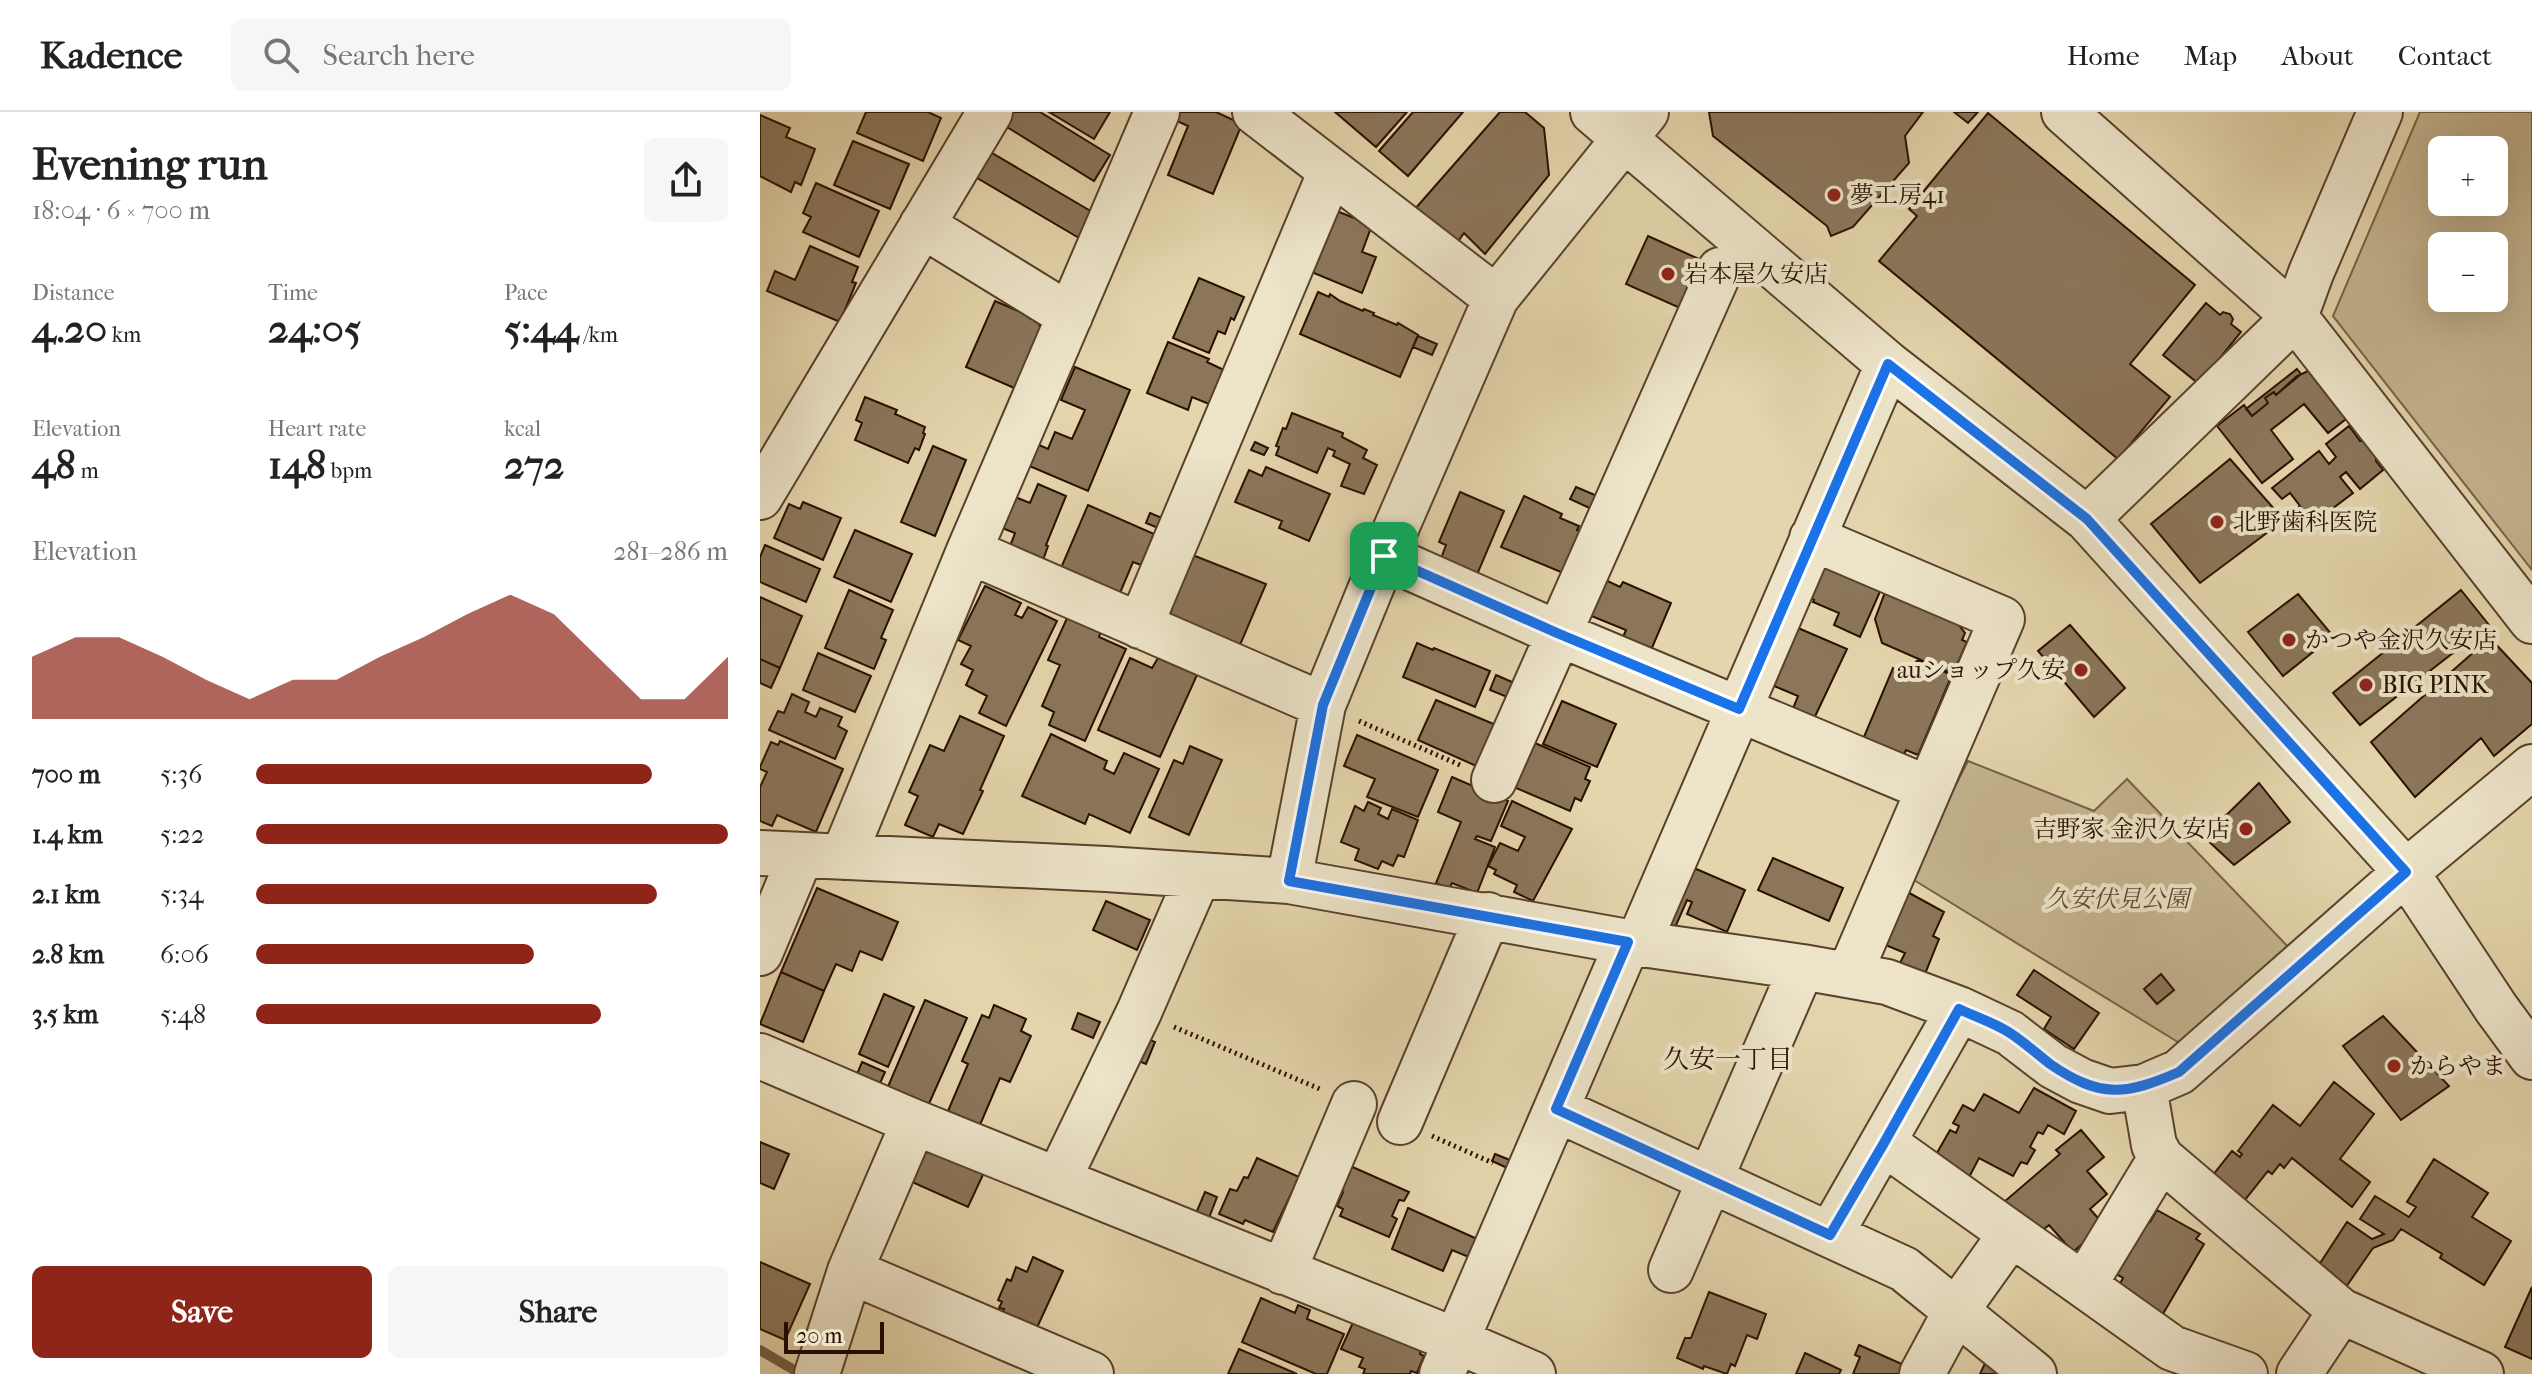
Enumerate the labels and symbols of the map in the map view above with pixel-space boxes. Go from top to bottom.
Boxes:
place label: 夢工房41 [1850,181,1945,209]
marker: 夢工房41 [1825,186,1843,204]
place label: 岩本屋久安店 [1684,260,1828,288]
marker: 岩本屋久安店 [1659,265,1677,283]
place label: 北野歯科医院 [2233,508,2377,536]
marker: 北野歯科医院 [2208,513,2226,531]
pin [1350,522,1418,590]
place label: かつや金沢久安店 [2305,626,2497,654]
marker: かつや金沢久安店 [2280,631,2298,649]
place label: auショップ久安 [1897,656,2065,684]
marker: auショップ久安 [2072,661,2090,679]
place label: BIG PINK [2382,671,2490,699]
marker: BIG PINK [2357,676,2375,694]
place label: 吉野家 金沢久安店 [2033,815,2230,843]
marker: 吉野家 金沢久安店 [2237,820,2255,838]
park label: 久安伏見公園 [2045,885,2193,913]
district label: 久安一丁目 [1663,1044,1793,1075]
place label: からやま [2410,1052,2506,1080]
marker: からやま [2385,1057,2403,1075]
scale bar [784,1318,884,1354]

